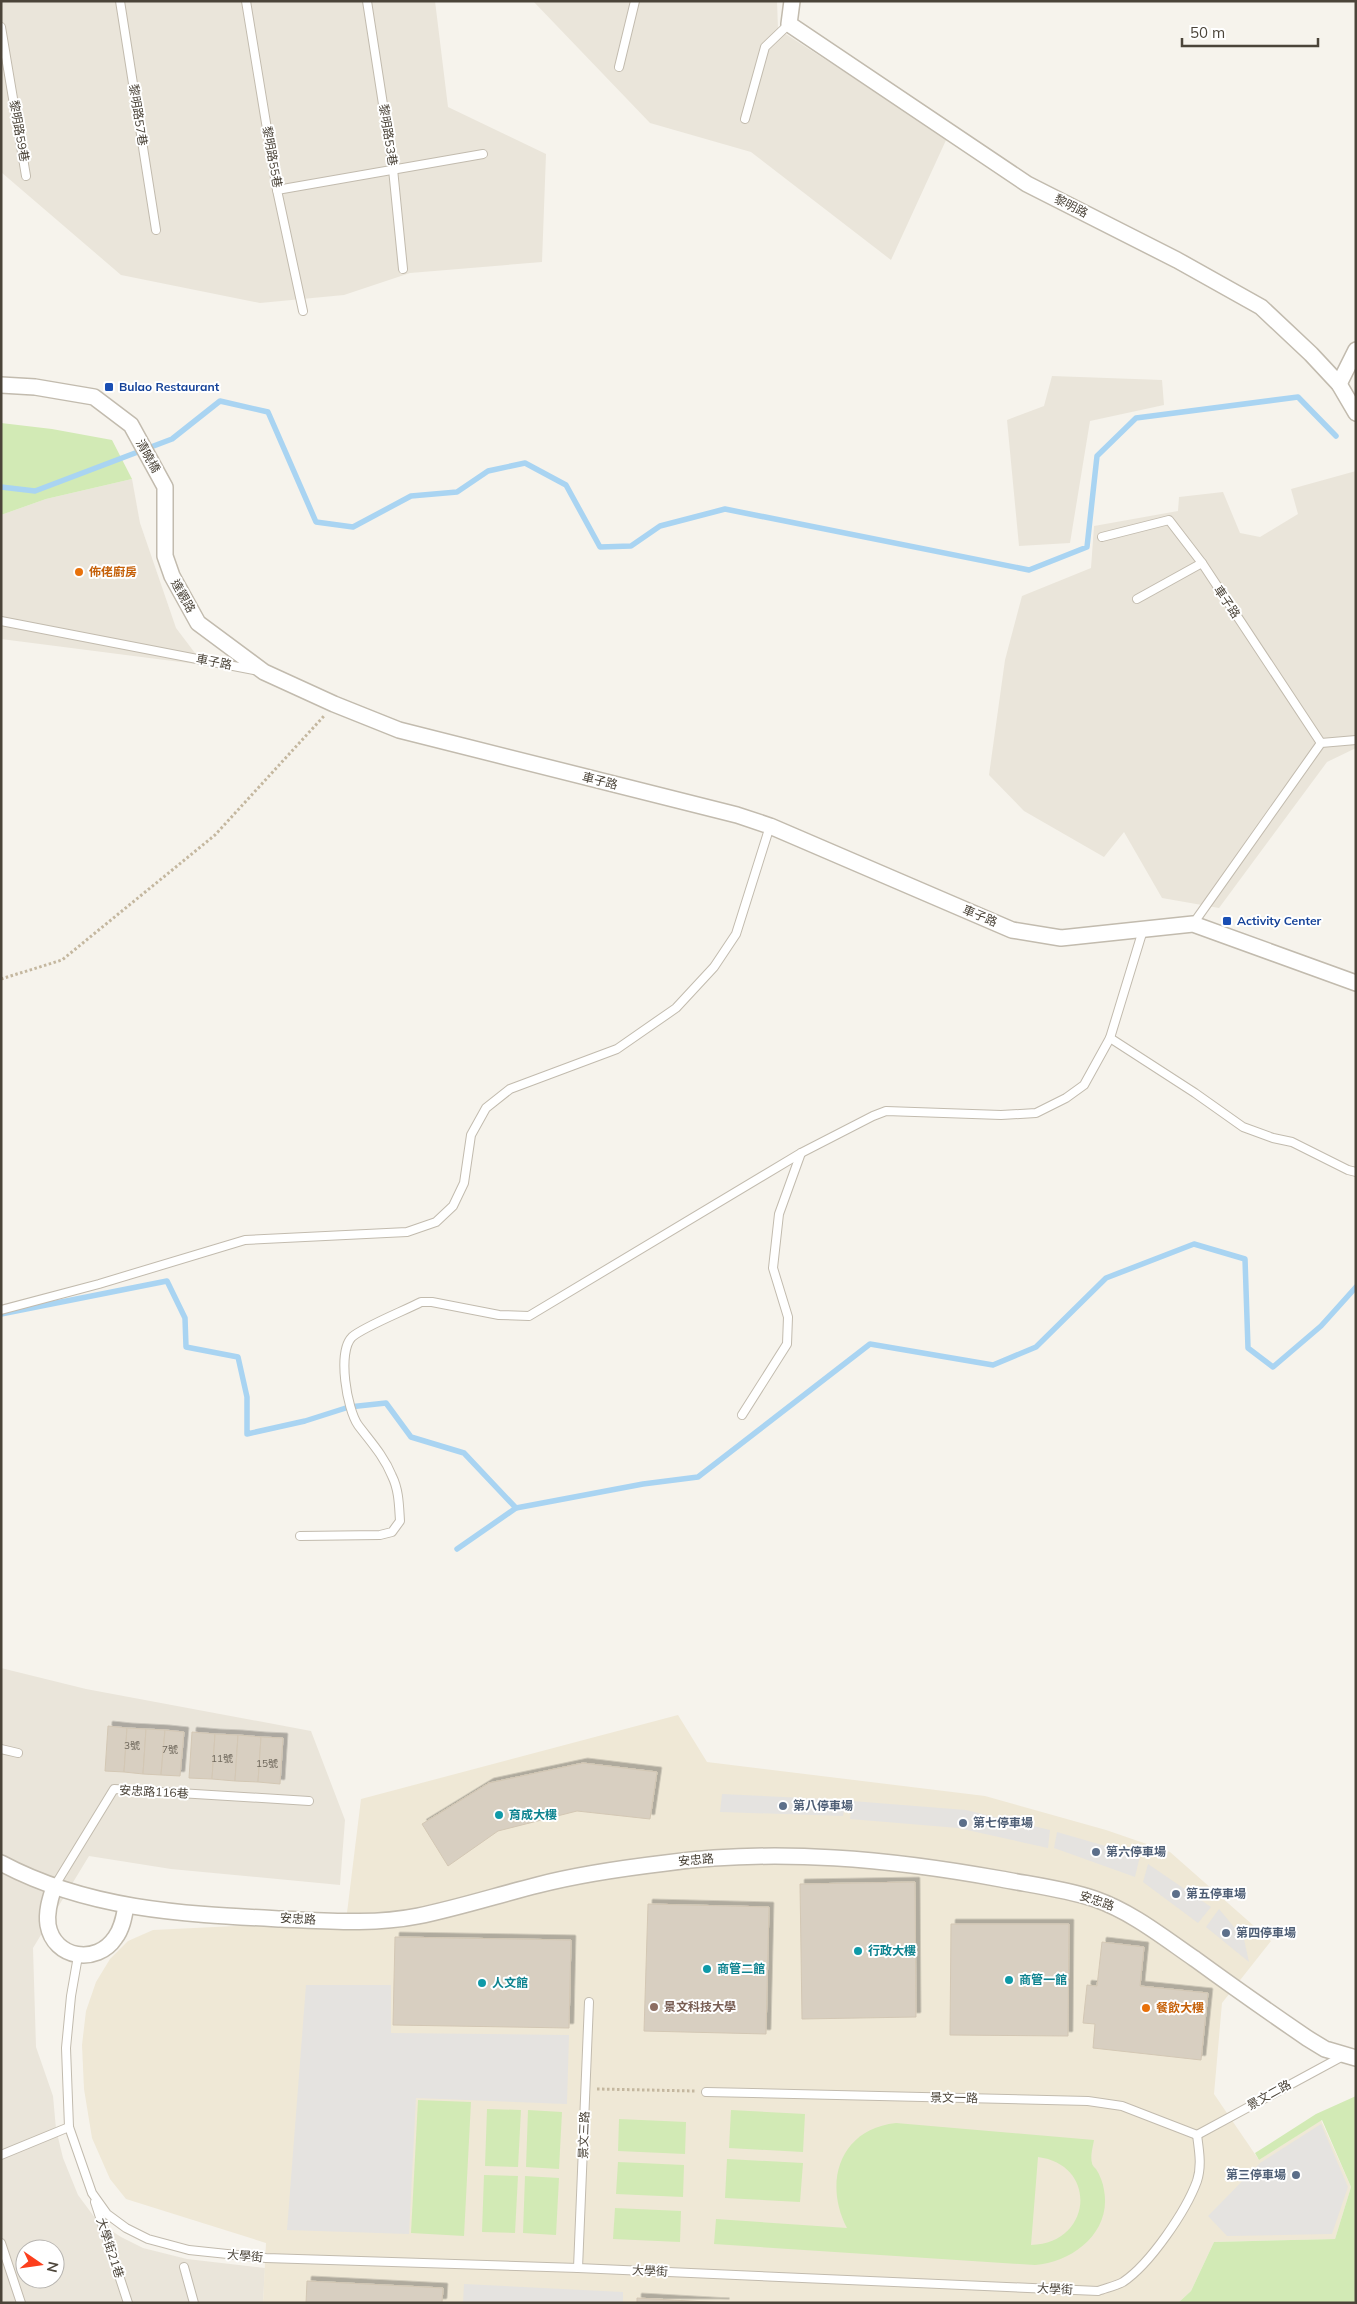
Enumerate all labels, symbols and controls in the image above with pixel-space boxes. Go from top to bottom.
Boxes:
scale bar [1182,15,1318,47]
text: 50 m [1190,23,1225,42]
street label: 黎明路57巷 [126,83,151,147]
street label: 黎明路59巷 [7,99,32,163]
street label: 黎明路53巷 [376,103,401,167]
street label: 黎明路55巷 [260,125,285,189]
street label: 黎明路 [1052,191,1091,220]
place label: Bulao Restaurant [119,379,220,394]
marker: Bulao Restaurant [103,381,115,393]
street label: 清曉橋 [133,436,164,475]
place label: 佈佬廚房 [89,564,137,579]
marker: 佈佬廚房 [73,566,85,578]
street label: 達觀路 [168,576,199,615]
street label: 車子路 [1211,583,1244,621]
street label: 車子路 [195,651,233,672]
street label: 車子路 [581,769,619,792]
street label: 車子路 [961,902,1000,929]
place label: Activity Center [1237,913,1321,928]
marker: Activity Center [1221,915,1233,927]
house number: 3號 [124,1739,140,1752]
house number: 7號 [162,1743,178,1756]
house number: 11號 [211,1752,233,1765]
house number: 15號 [256,1757,278,1770]
street label: 安忠路116巷 [119,1782,189,1801]
place label: 第八停車場 [793,1798,853,1813]
marker: 第八停車場 [777,1800,789,1812]
place label: 育成大樓 [509,1807,557,1822]
marker: 育成大樓 [493,1809,505,1821]
place label: 第七停車場 [973,1815,1033,1830]
marker: 第七停車場 [957,1817,969,1829]
place label: 第六停車場 [1106,1844,1166,1859]
marker: 第六停車場 [1090,1846,1102,1858]
street label: 安忠路 [677,1850,715,1869]
place label: 第五停車場 [1186,1886,1246,1901]
street label: 安忠路 [1078,1888,1117,1913]
marker: 第五停車場 [1170,1888,1182,1900]
street label: 安忠路 [280,1910,316,1927]
place label: 第四停車場 [1236,1925,1296,1940]
marker: 第四停車場 [1220,1927,1232,1939]
place label: 行政大樓 [868,1943,916,1958]
marker: 行政大樓 [852,1945,864,1957]
place label: 商管二館 [717,1961,765,1976]
marker: 商管二館 [701,1963,713,1975]
place label: 商管一館 [1019,1972,1067,1987]
marker: 商管一館 [1003,1974,1015,1986]
place label: 人文館 [492,1975,528,1990]
marker: 人文館 [476,1977,488,1989]
place label: 景文科技大學 [664,1999,736,2014]
place label: 餐飲大樓 [1156,2000,1204,2015]
marker: 景文科技大學 [648,2001,660,2013]
marker: 餐飲大樓 [1140,2002,1152,2014]
street label: 景文二路 [1244,2076,1293,2113]
street label: 景文一路 [930,2090,978,2105]
street label: 景文三路 [575,2111,592,2159]
place label: 第三停車場 [1226,2167,1286,2182]
marker: 第三停車場 [1290,2169,1302,2181]
street label: 大學街21巷 [94,2216,127,2280]
north arrow [15,2239,65,2289]
street label: 大學街 [226,2246,264,2265]
text: N [43,2260,63,2274]
street label: 大學街 [632,2262,668,2279]
street label: 大學街 [1037,2280,1073,2297]

